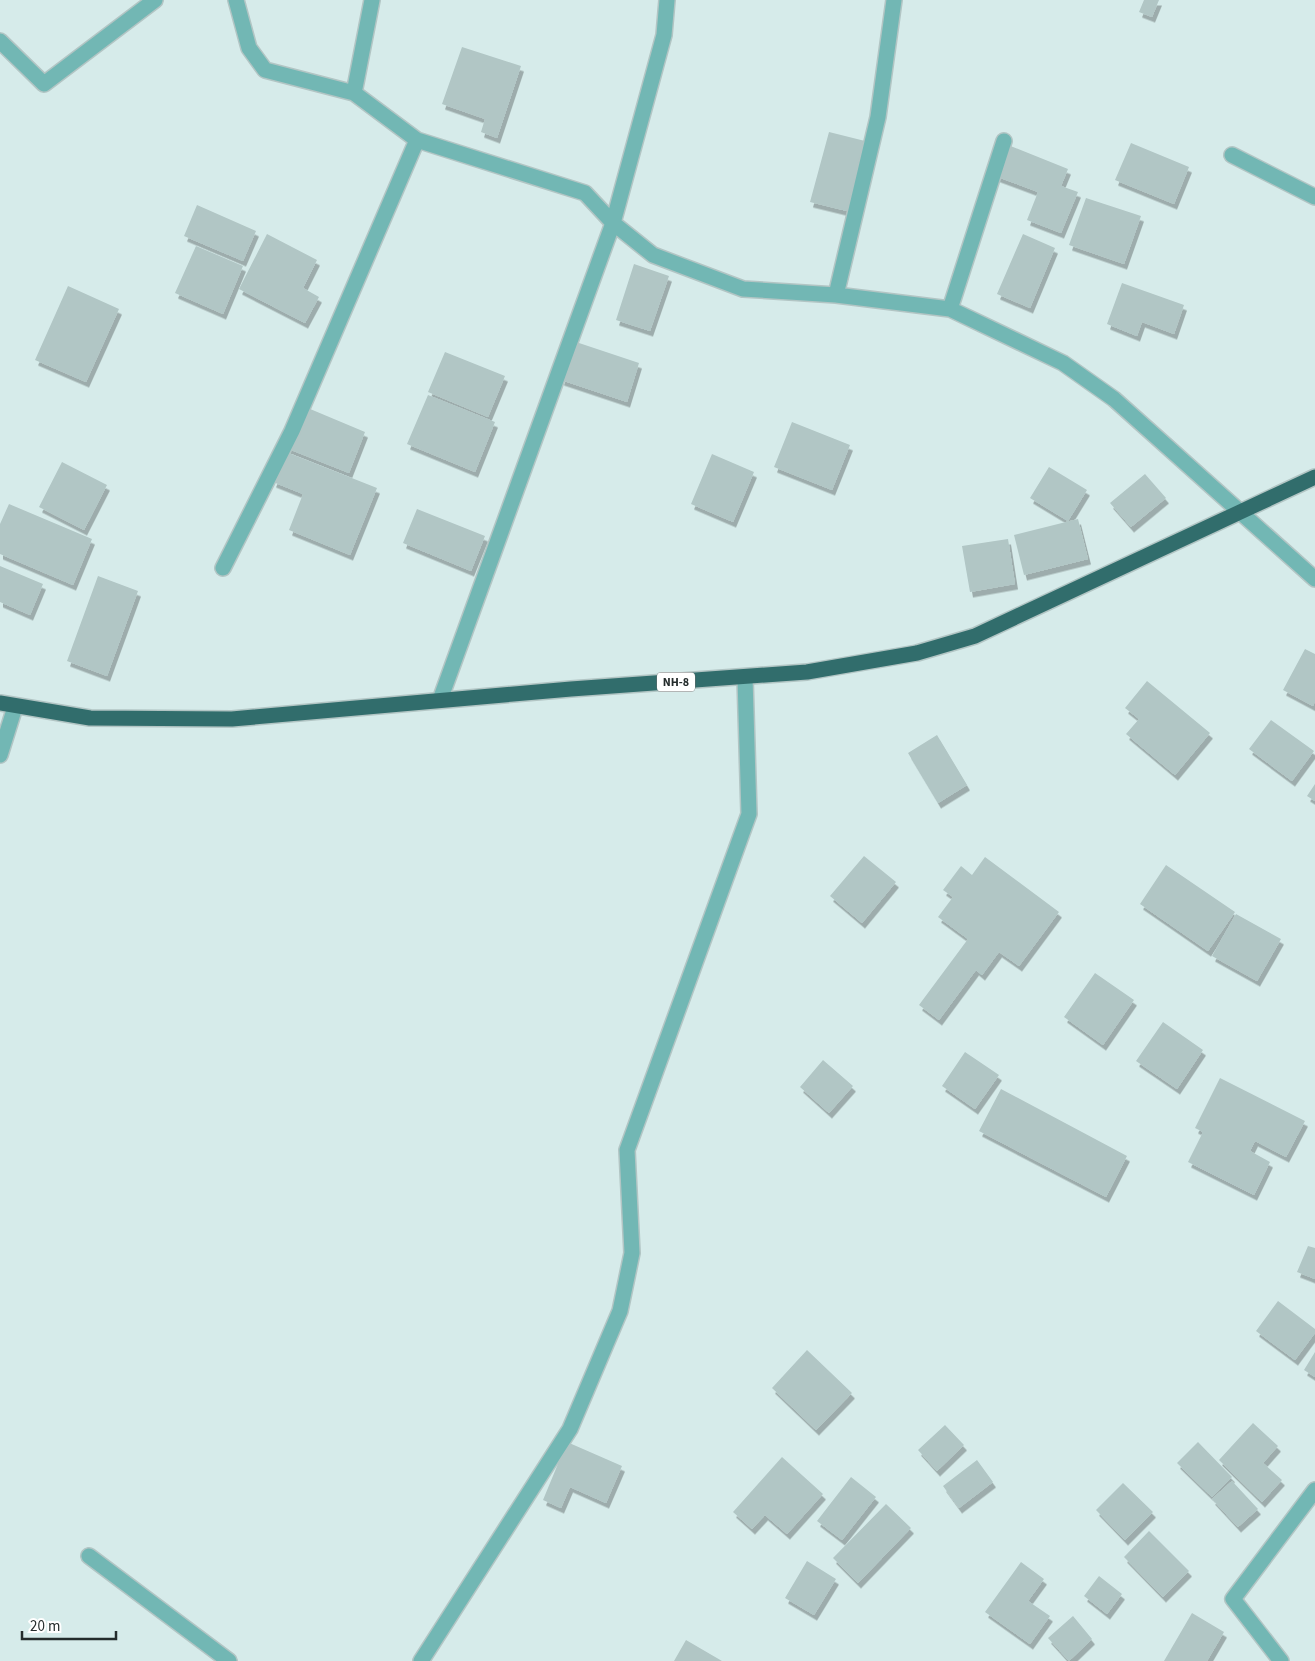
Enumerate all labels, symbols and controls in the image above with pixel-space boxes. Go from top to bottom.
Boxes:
road number: NH-8 [657,672,695,692]
scale bar [22,1608,116,1640]
text: 20 m [30,1616,60,1637]

